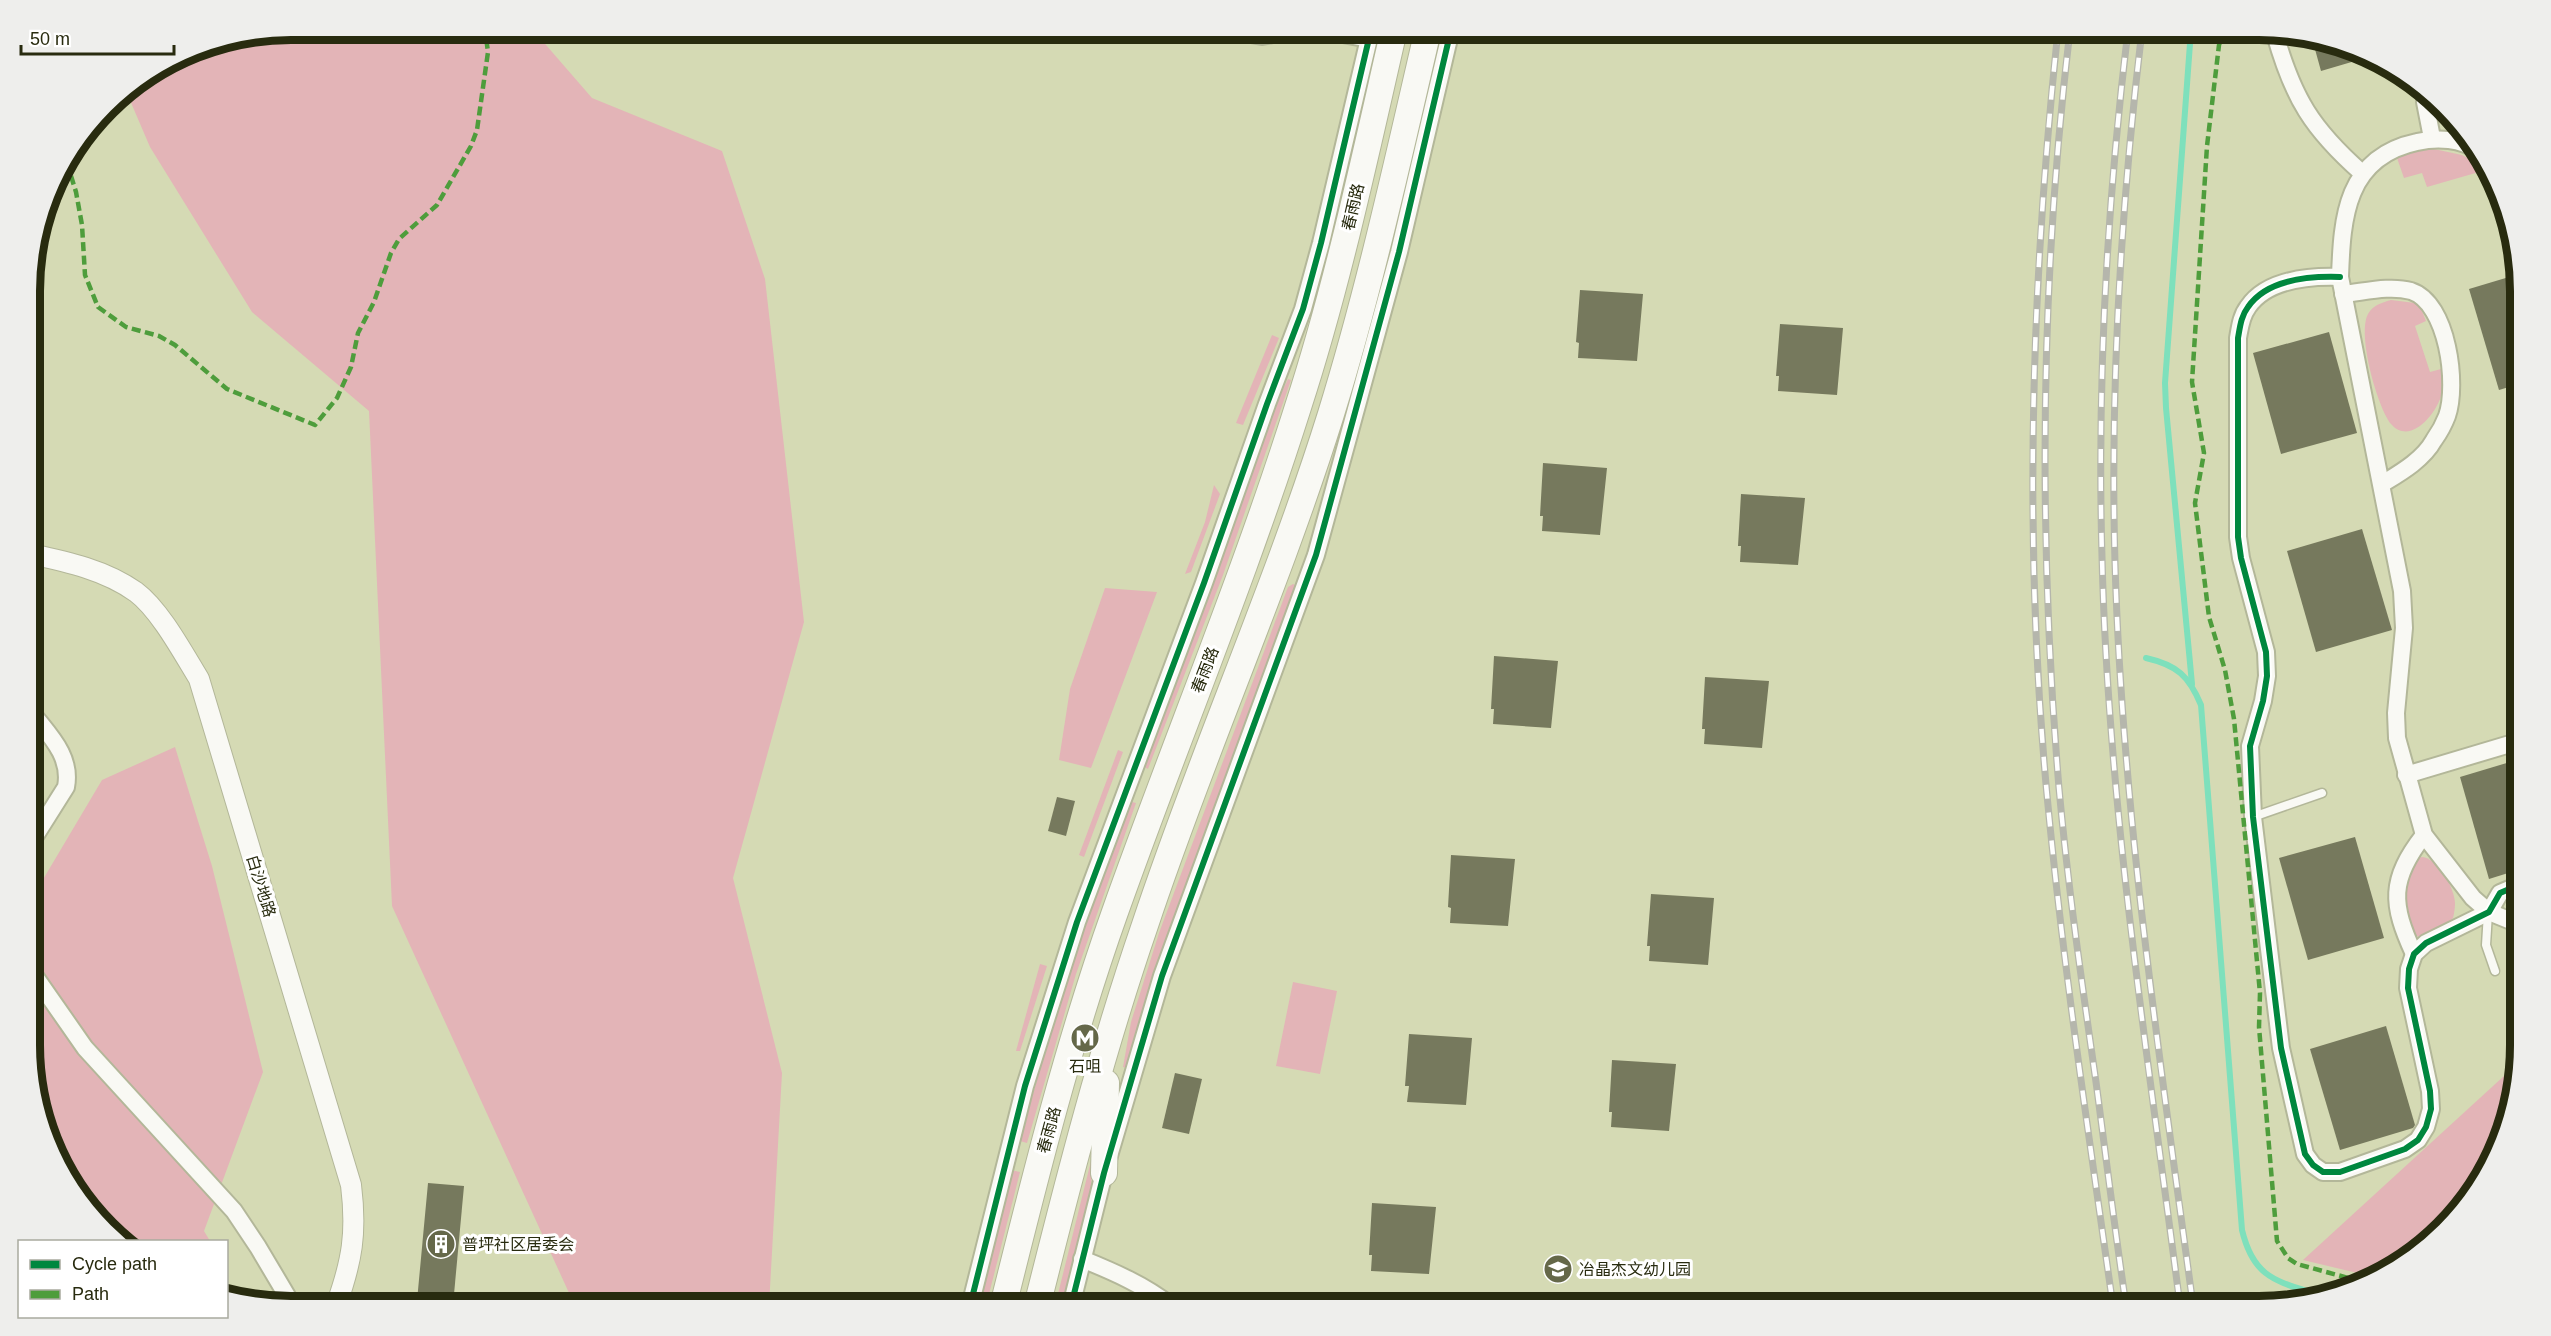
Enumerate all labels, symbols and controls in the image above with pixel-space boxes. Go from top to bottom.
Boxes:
scale bar [21,18,174,56]
text: 50 m [30,29,70,49]
street label: 春雨路 [1339,182,1367,232]
street label: 春雨路 [1188,645,1222,695]
street label: 白沙地路 [244,853,278,919]
metro station icon: 石咀 [1069,1022,1101,1054]
place label: 石咀 [1069,1058,1101,1075]
street label: 春雨路 [1035,1105,1063,1155]
building icon: 普坪社区居委会 [425,1228,457,1260]
place label: 普坪社区居委会 [462,1236,574,1253]
legend [18,1240,228,1318]
school or university icon: 冶晶杰文幼儿园 [1542,1253,1574,1285]
text: Cycle path [72,1254,157,1274]
place label: 冶晶杰文幼儿园 [1579,1261,1691,1278]
text: Path [72,1284,109,1304]

